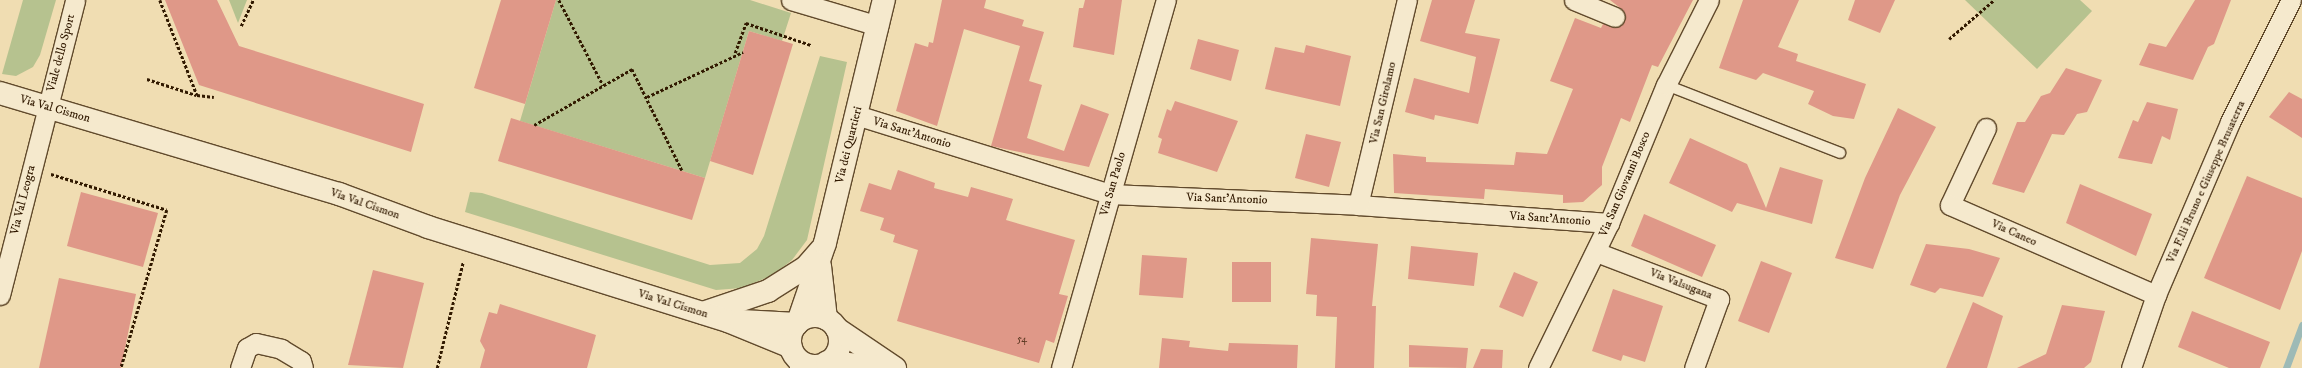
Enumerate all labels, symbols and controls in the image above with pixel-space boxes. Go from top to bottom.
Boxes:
street label: Viale dello Sport [44,13,78,93]
street label: Via San Girolamo [1367,61,1399,145]
street label: Via Val Cismon [18,92,92,126]
street label: Via F.lli Bruno e Giuseppe Brusaterra [2164,99,2248,265]
street label: Via dei Quartieri [833,105,865,185]
street label: Via Sant'Antonio [871,114,953,152]
street label: Via San Giovanni Bosco [1596,129,1654,239]
street label: Via San Paolo [1097,150,1129,218]
street label: Via Val Leogra [7,164,39,236]
street label: Via Val Cismon [328,185,402,223]
street label: Via Sant'Antonio [1186,190,1268,208]
street label: Via Sant'Antonio [1509,209,1591,229]
street label: Via Caneo [1989,217,2039,249]
street label: Via Valsugana [1648,265,1714,303]
street label: Via Val Cismon [636,287,710,321]
house number: 54 [1017,334,1027,346]

